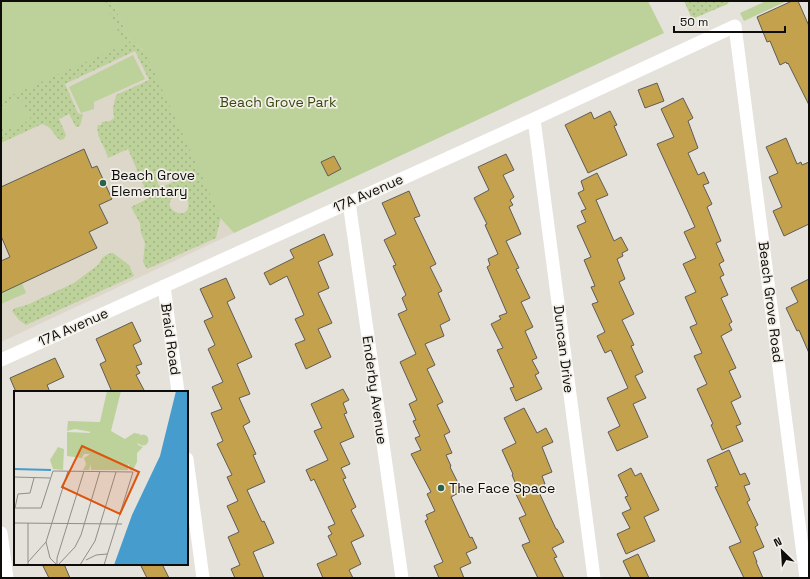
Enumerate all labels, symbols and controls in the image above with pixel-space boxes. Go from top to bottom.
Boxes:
scale bar [674,8,785,34]
text: 50 m [680,14,708,30]
park label: Beach Grove Park [220,93,337,111]
place label: Beach Grove Elementary [111,166,195,200]
street label: 17A Avenue [330,169,406,217]
marker: Beach Grove Elementary [98,178,108,188]
street label: Beach Grove Road [755,240,787,364]
street label: Braid Road [157,302,185,376]
street label: 17A Avenue [35,303,111,351]
street label: Duncan Drive [550,304,578,394]
street label: Enderby Avenue [358,335,392,445]
inset map [14,391,188,565]
place label: The Face Space [449,479,555,497]
marker: The Face Space [436,483,446,493]
north arrow [762,531,802,571]
text: N [771,534,784,550]

